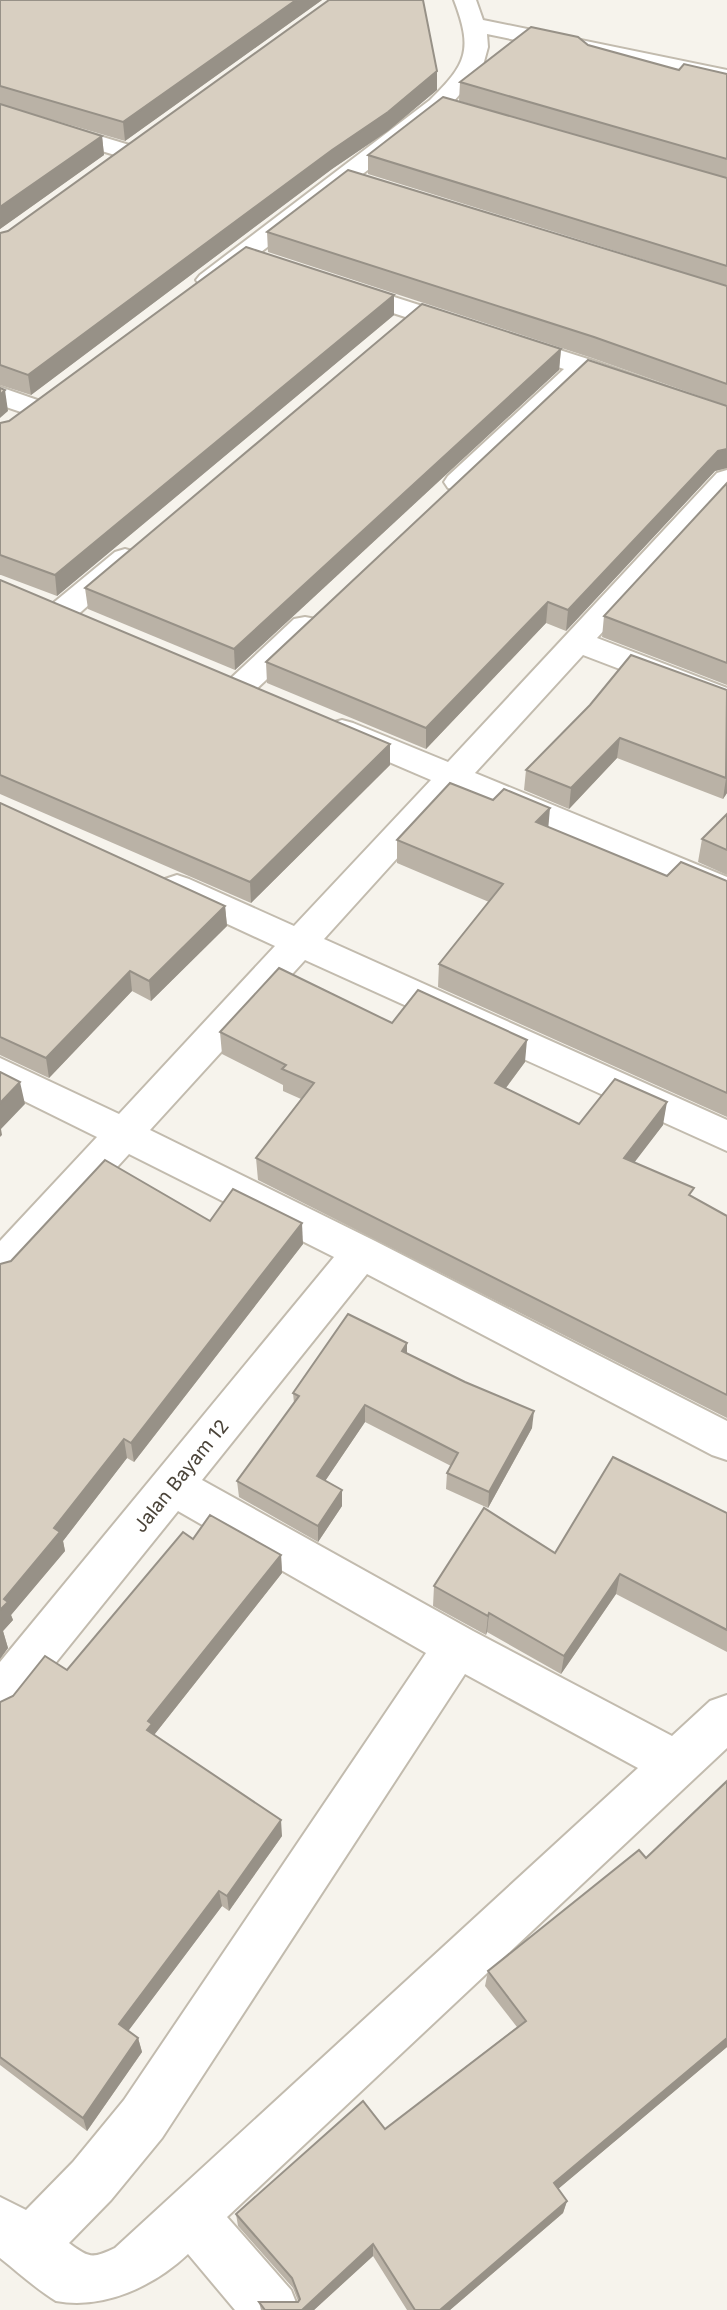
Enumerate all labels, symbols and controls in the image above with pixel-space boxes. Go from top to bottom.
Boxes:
street label: Jalan Bayam 12 [128,1415,234,1537]

